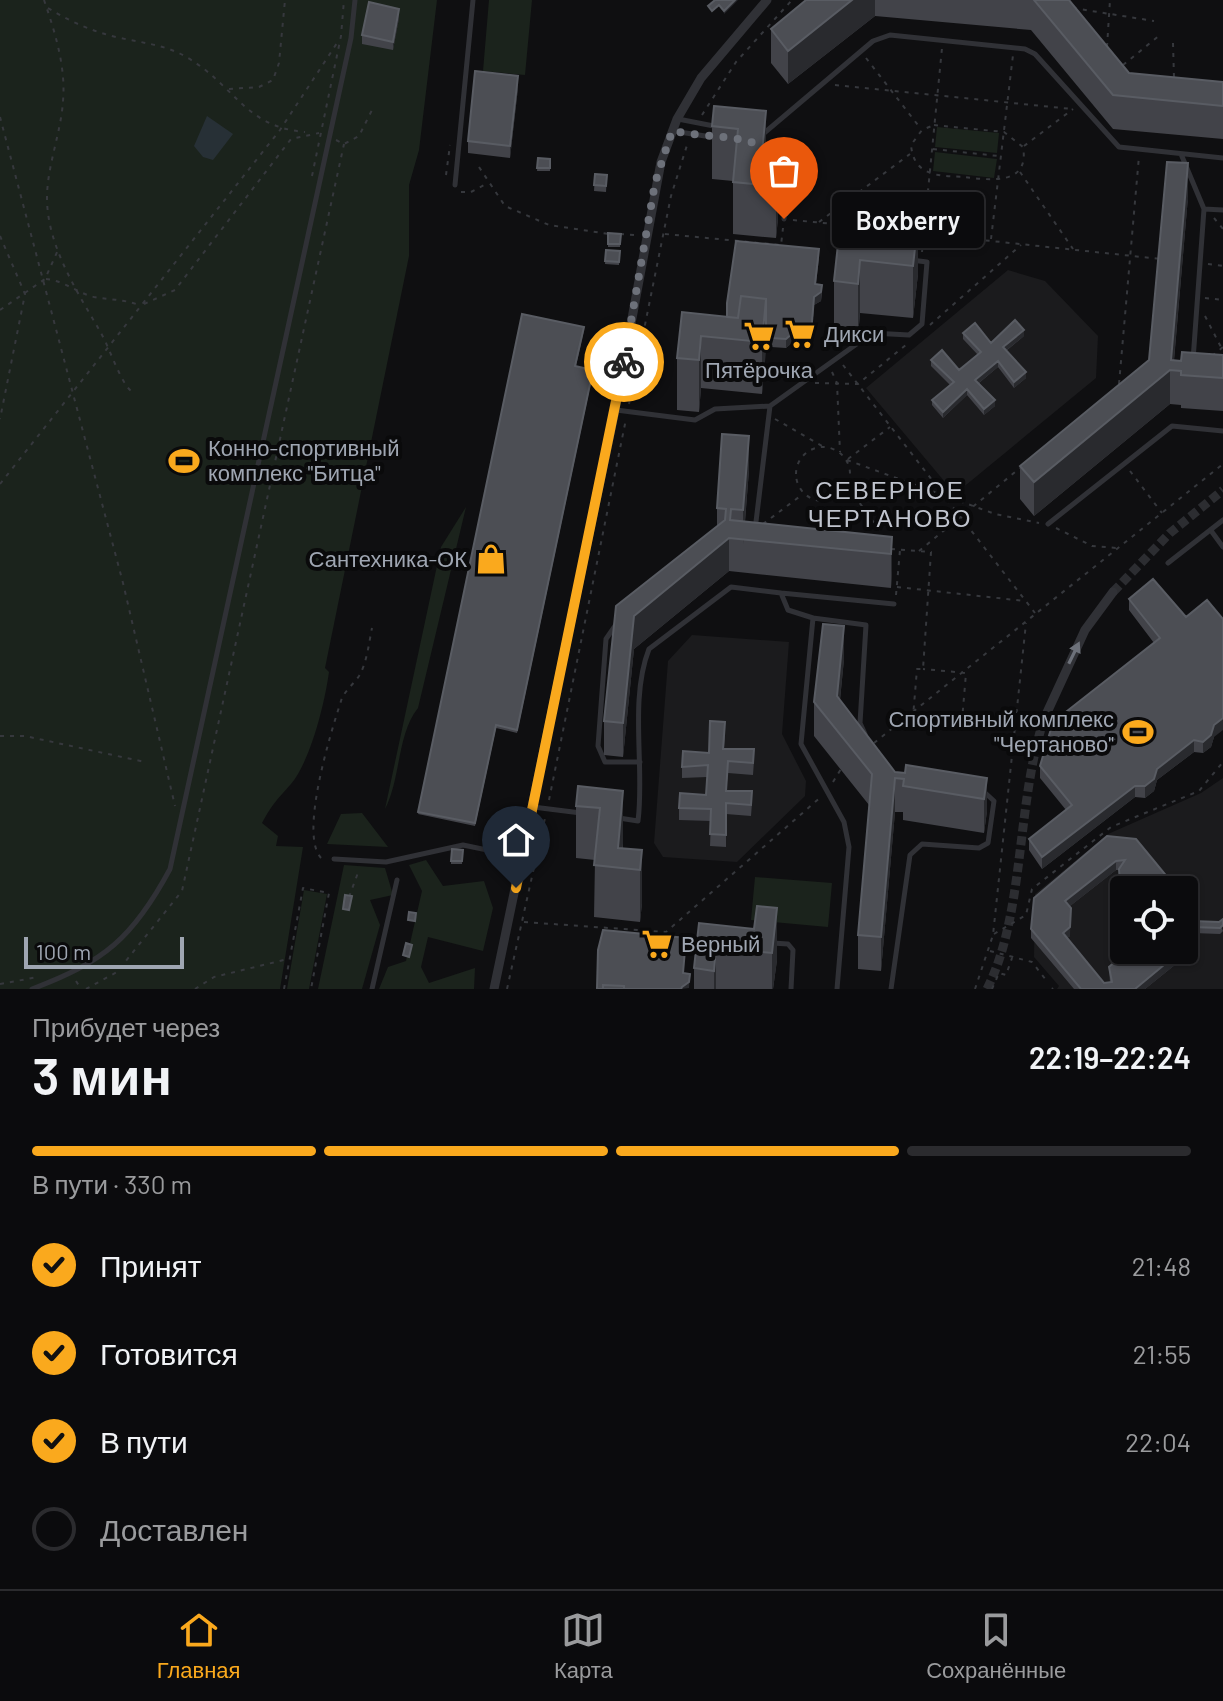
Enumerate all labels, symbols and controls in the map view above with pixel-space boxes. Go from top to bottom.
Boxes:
pin [750,137,818,219]
icon: bag [762,149,806,193]
callout: Boxberry [832,191,984,247]
text: Boxberry [856,204,960,235]
supermarket icon: Дикси [783,317,817,351]
supermarket icon: Пятёрочка [742,319,776,353]
place label: Дикси [824,320,884,347]
courier [584,322,664,402]
icon: bike [602,340,646,384]
place label: Пятёрочка [705,356,814,383]
place label: Конно-спортивный комплекс "Битца" [208,434,399,486]
sports icon: Конно-спортивный комплекс "Битца" [167,444,201,478]
district label: СЕВЕРНОЕ ЧЕРТАНОВО [808,475,972,532]
shop icon: Сантехника-ОК [474,542,508,576]
place label: Сантехника-ОК [309,545,467,571]
one-way arrow [1067,641,1081,664]
place label: Спортивный комплекс "Чертаново" [888,705,1114,757]
sports icon: Спортивный комплекс "Чертаново" [1121,715,1155,749]
pin [482,806,550,888]
icon: home [494,818,538,862]
map controls [1110,876,1198,964]
button: locate [1110,876,1198,964]
supermarket icon: Верный [640,927,674,961]
place label: Верный [681,930,760,957]
scale bar [24,933,184,969]
text: 100 m [36,938,91,964]
text: Прибудет через [32,1011,220,1042]
text: 22:19–22:24 [1029,1039,1191,1075]
text: 3 мин [32,1043,172,1105]
text: В пути · 330 m [32,1168,192,1199]
icon: check [32,1243,76,1287]
text: Принят [100,1247,202,1283]
text: 21:48 [1132,1250,1191,1281]
icon: check [32,1331,76,1375]
text: Готовится [100,1335,238,1371]
text: 21:55 [1133,1338,1191,1369]
icon: check [32,1419,76,1463]
text: В пути [100,1423,188,1459]
text: 22:04 [1125,1426,1191,1457]
text: Доставлен [100,1511,248,1547]
tab: Главная [157,1608,240,1684]
tab: Карта [554,1608,613,1684]
tab: Сохранённые [926,1608,1066,1684]

